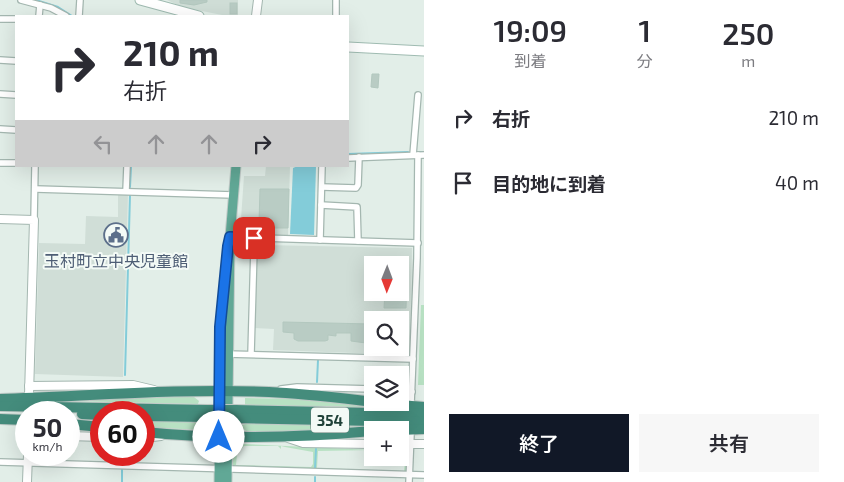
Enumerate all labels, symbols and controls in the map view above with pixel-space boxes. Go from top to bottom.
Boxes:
text: 19:09 [494,12,567,48]
text: 1 [638,12,651,48]
text: 250 [722,15,774,51]
text: 210 m [123,31,219,73]
icon: right [40,35,105,100]
text: 到着 [514,51,546,70]
text: 分 [637,51,653,70]
text: m [741,51,755,70]
text: 右折 [123,77,167,103]
icon: right [449,104,477,132]
text: 210 m [768,106,819,129]
text: 右折 [492,107,530,130]
icon: left [89,130,117,158]
icon: ahead [142,130,170,158]
icon: ahead [195,130,223,158]
icon: right [248,130,276,158]
icon: arrive [449,169,477,197]
text: 40 m [775,171,819,194]
text: 目的地に到着 [492,172,606,195]
pin [233,217,275,259]
public building icon: 玉村町立中央児童館 [103,222,129,248]
icon: arrive [240,224,268,252]
place label: 玉村町立中央児童館 [44,251,188,270]
north arrow [364,256,409,301]
map controls [364,256,409,466]
button: search [364,311,409,356]
button: layers [364,366,409,411]
speed limit sign: 60 [90,401,155,466]
road number: 354 [311,408,349,432]
position arrow [192,410,244,462]
text: 50 [33,412,62,442]
button: 終了 [449,414,629,472]
button: 共有 [639,414,819,472]
button: + [364,421,409,466]
text: km/h [33,439,62,453]

